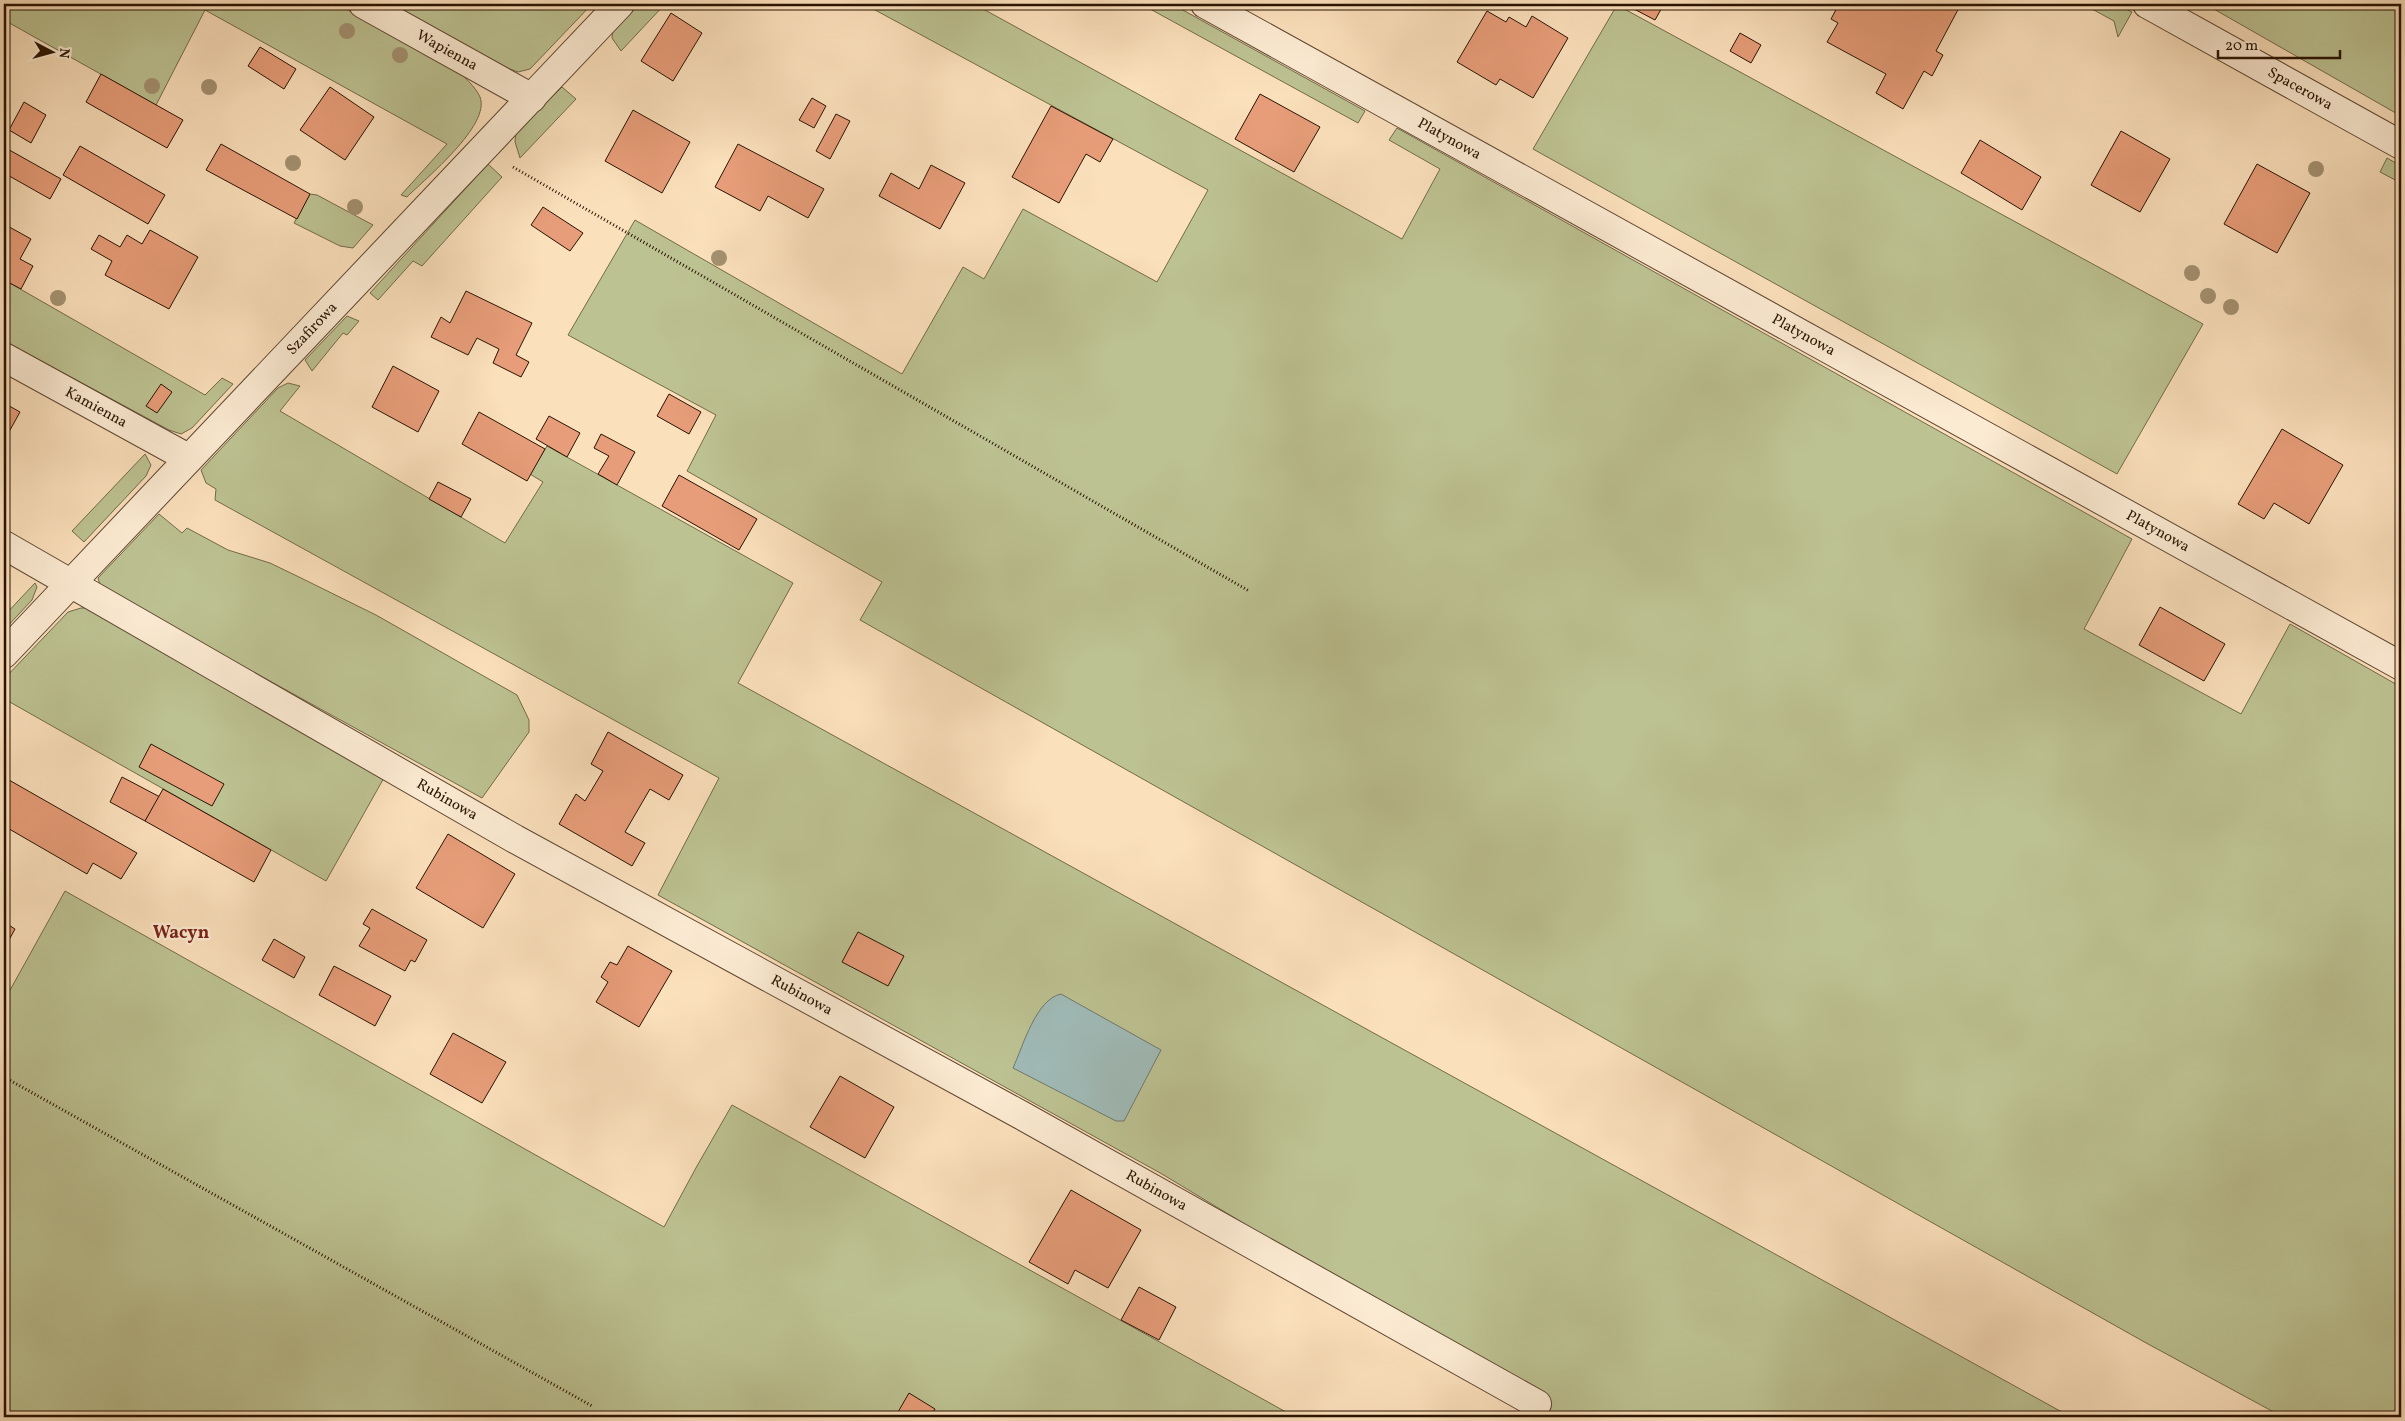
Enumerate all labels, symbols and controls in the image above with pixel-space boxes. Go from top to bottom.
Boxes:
street label: Wapienna [412,25,481,76]
north arrow [28,28,78,78]
scale bar [2218,28,2340,60]
text: 20 m [2225,36,2258,57]
text: N [53,47,73,59]
street label: Spacerowa [2264,62,2336,115]
street label: Platynowa [1413,113,1485,165]
street label: Szafirowa [282,298,342,360]
street label: Platynowa [1768,309,1839,361]
street label: Kamienna [61,382,131,433]
street label: Platynowa [2122,505,2193,557]
street label: Rubinowa [412,774,481,826]
district label: Wacyn [153,921,209,946]
street label: Rubinowa [767,970,836,1021]
street label: Rubinowa [1122,1165,1191,1216]

